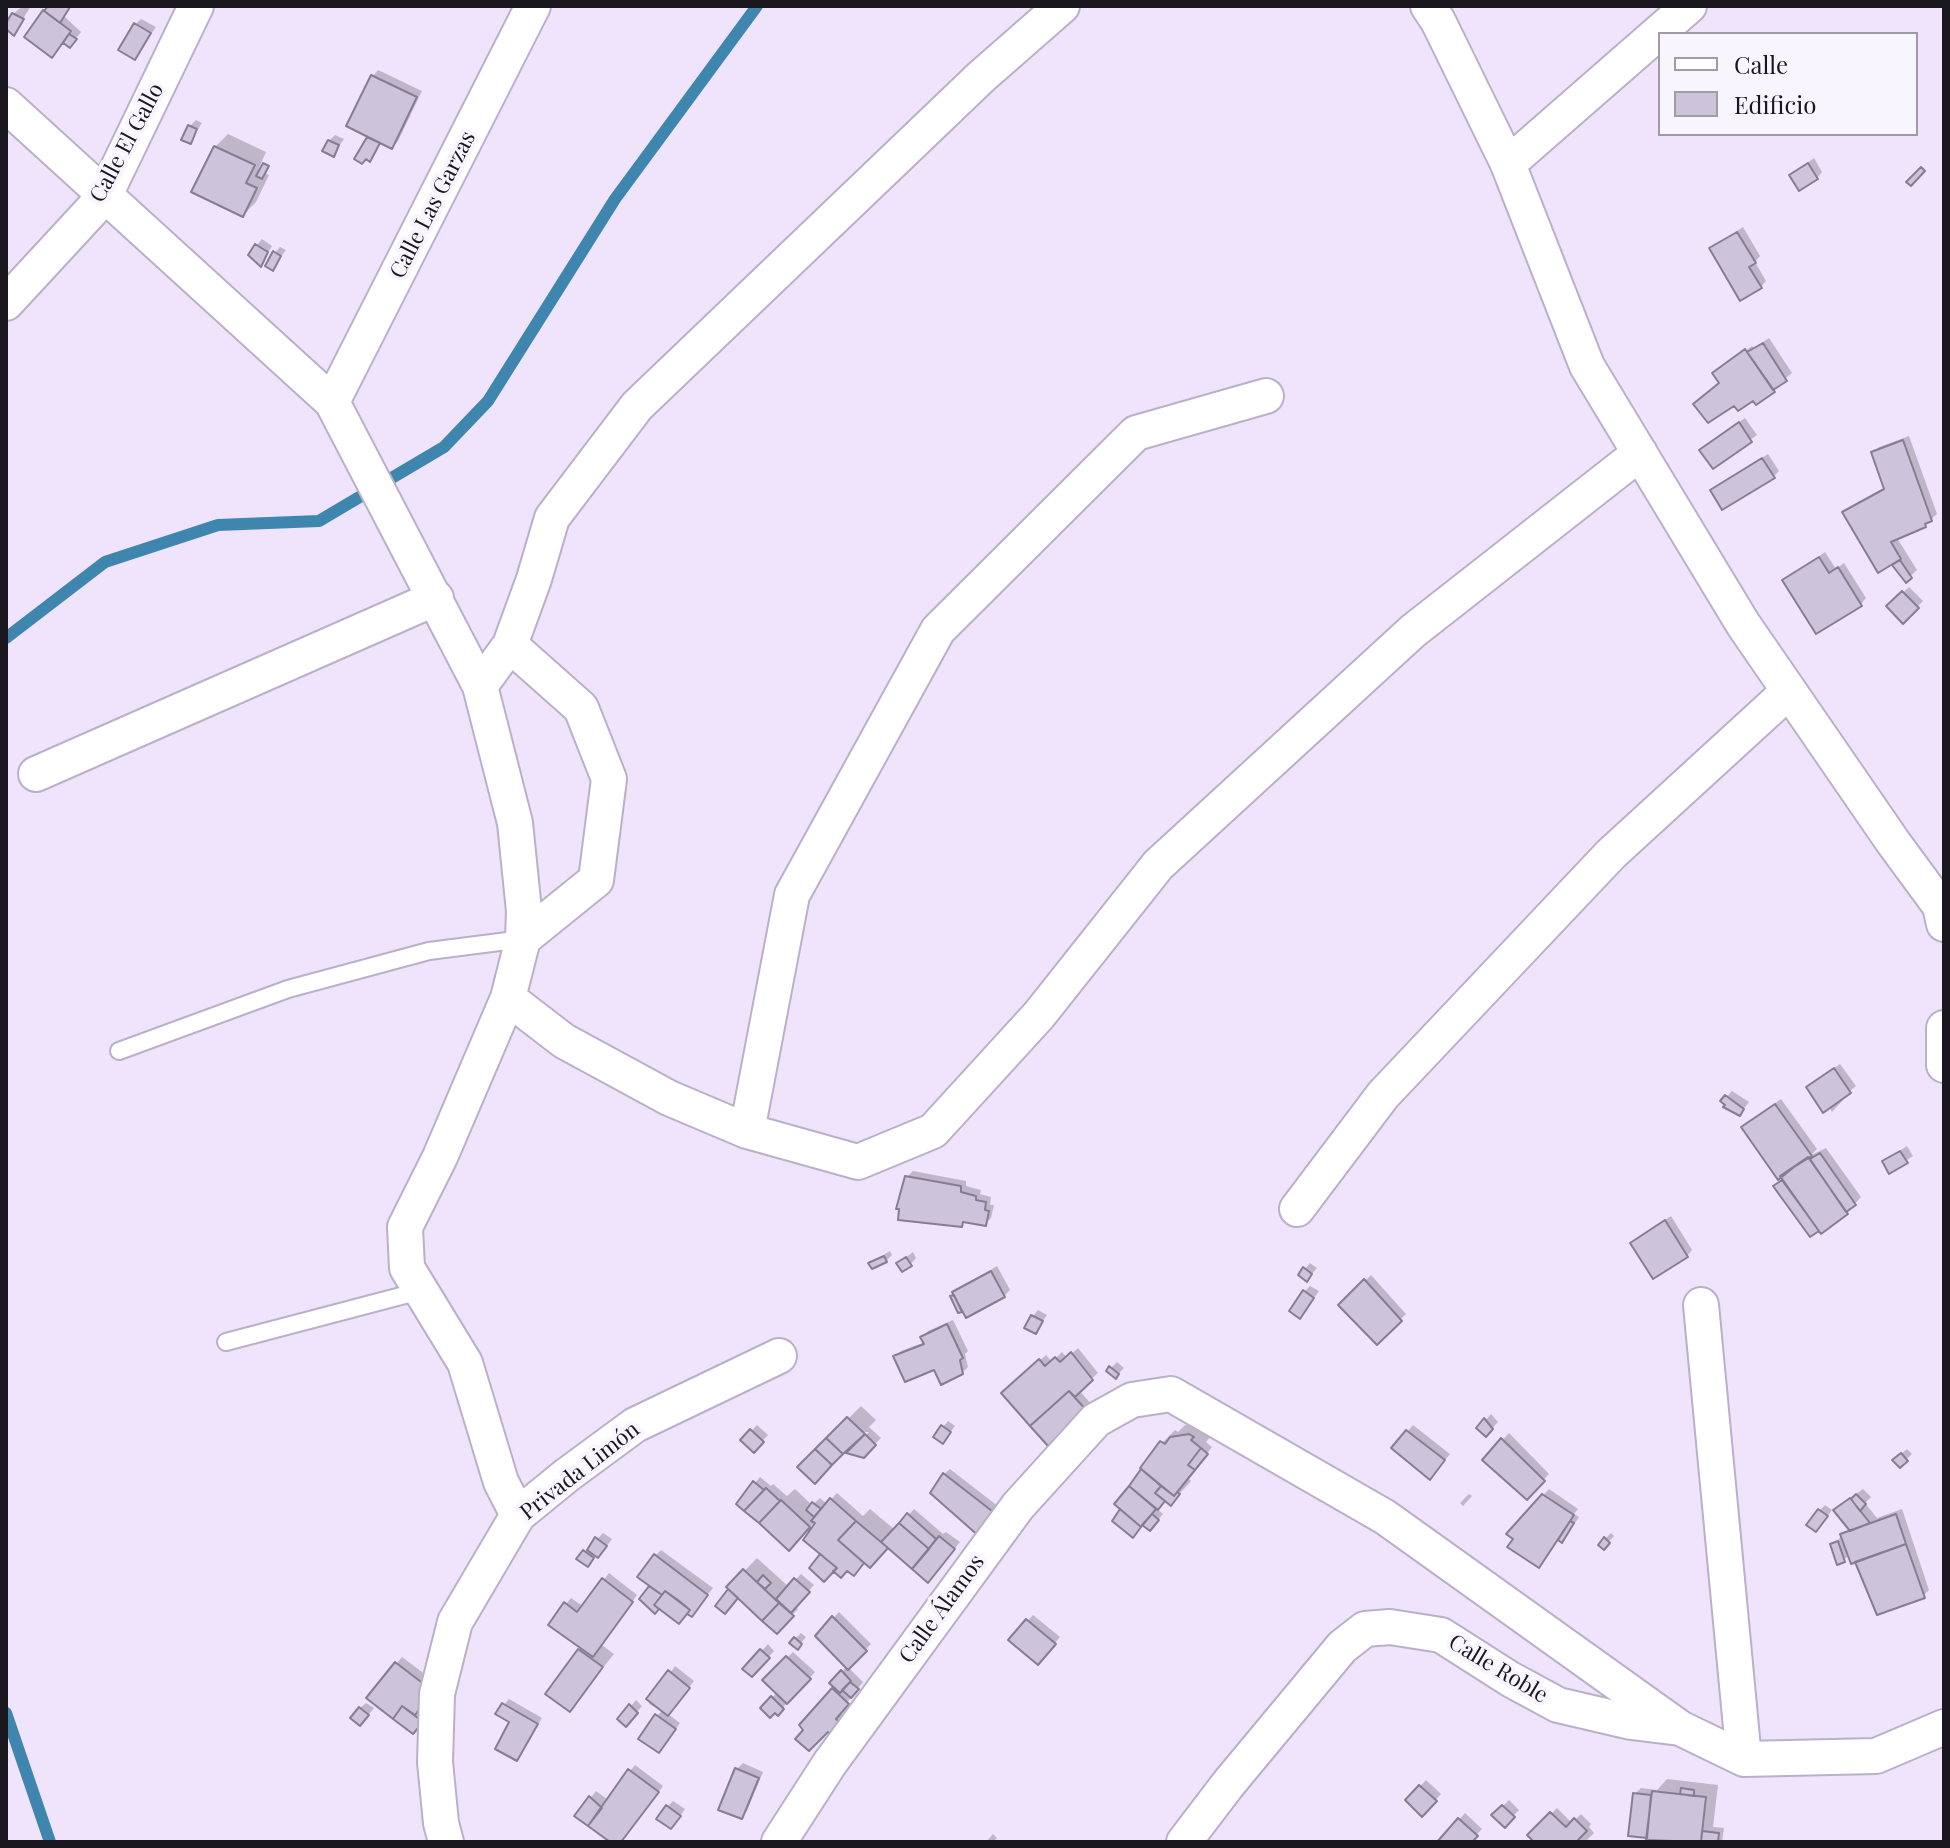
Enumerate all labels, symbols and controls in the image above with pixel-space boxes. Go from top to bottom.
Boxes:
legend [1658,32,1918,136]
text: Calle [1734,48,1788,80]
street label: Calle El Gallo [85,79,169,207]
text: Edificio [1734,88,1816,120]
street label: Calle Las Garzas [385,127,481,283]
street label: Privada Limón [515,1416,645,1526]
street label: Calle Álamos [894,1550,990,1668]
street label: Calle Roble [1444,1629,1552,1709]

